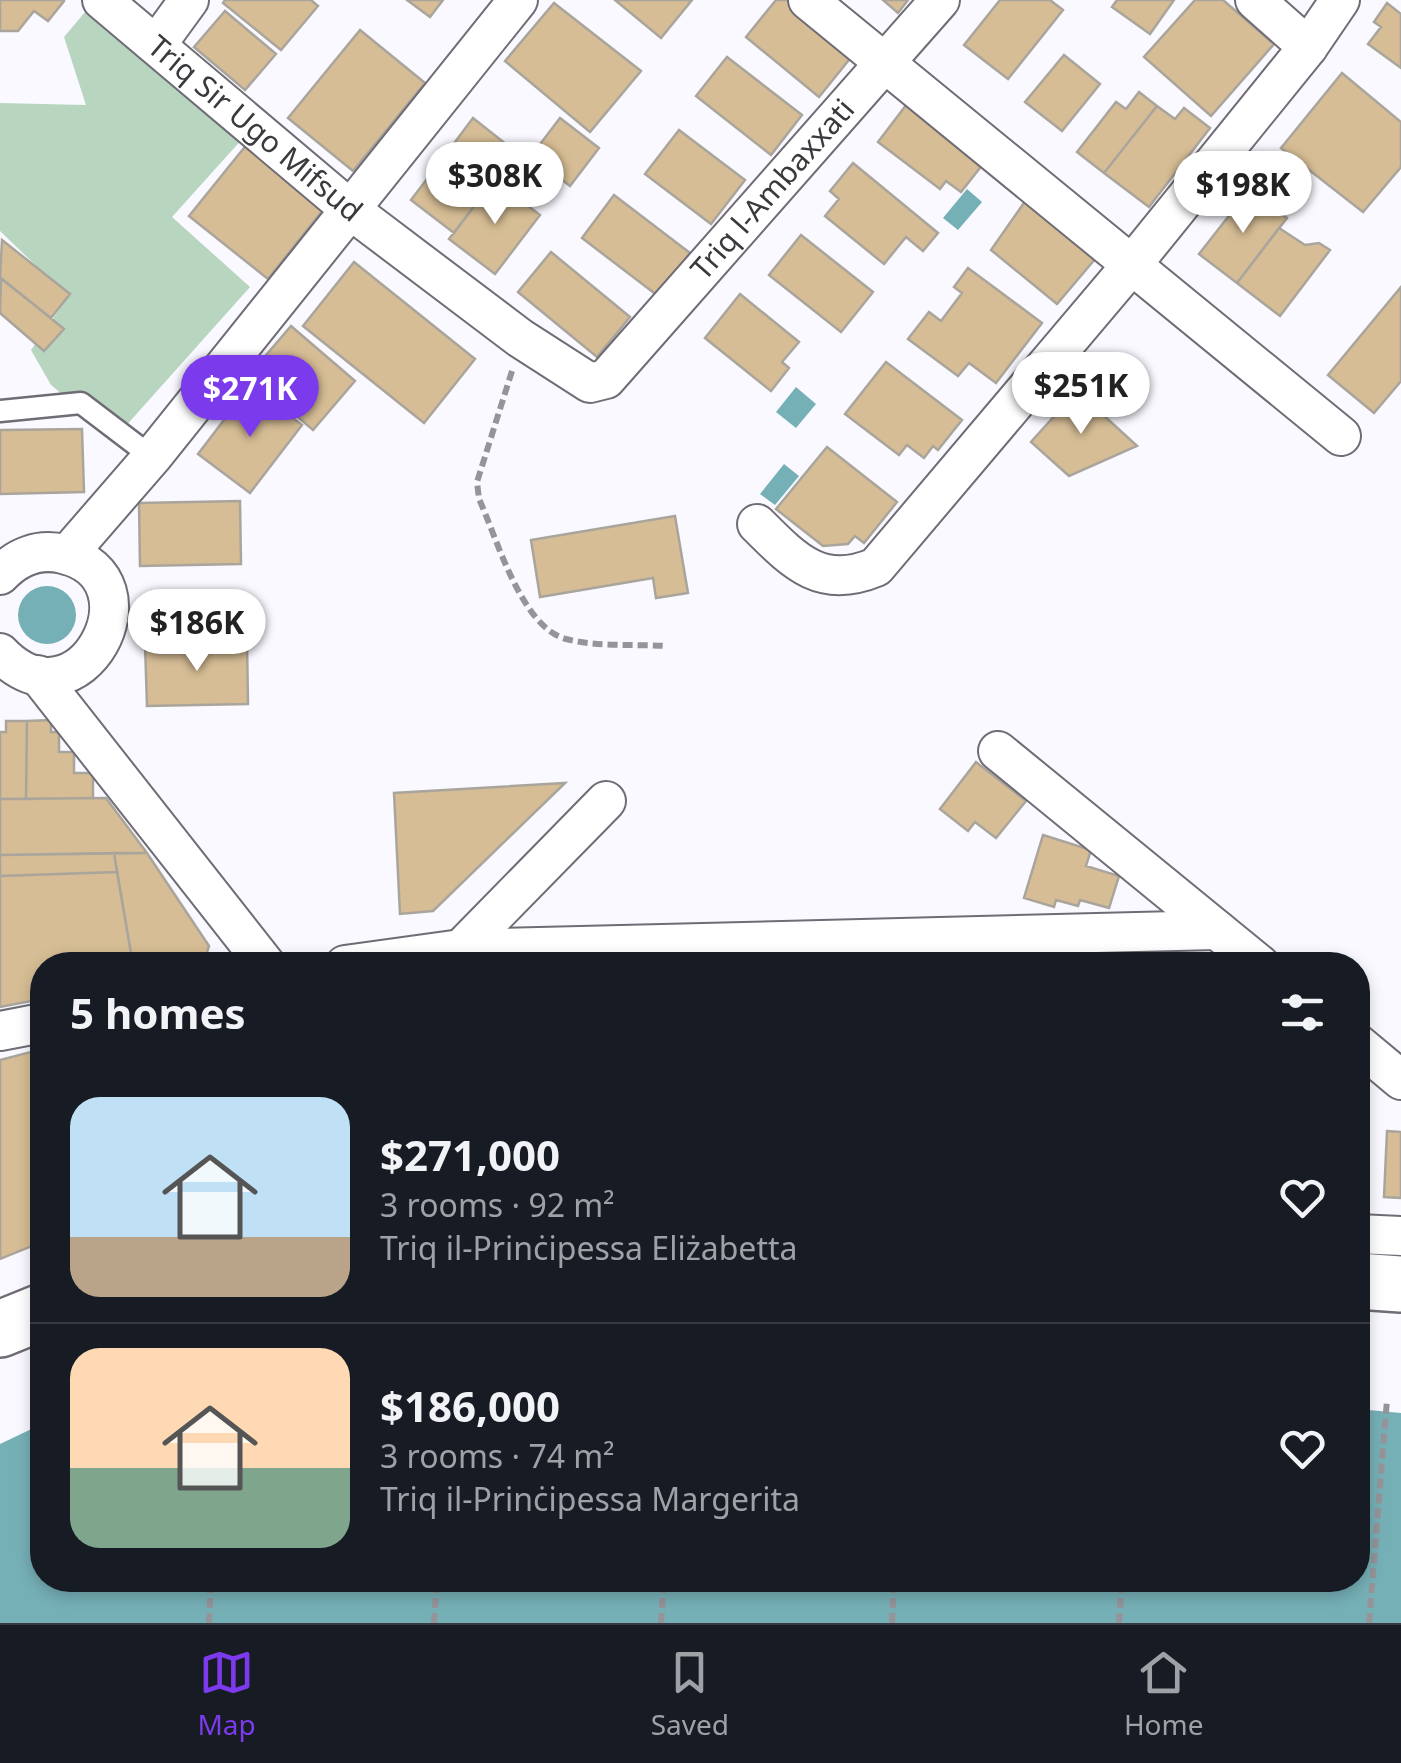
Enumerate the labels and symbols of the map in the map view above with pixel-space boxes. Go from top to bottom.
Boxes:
street label: Triq Sir Ugo Mifsud [140,25,372,230]
street label: Triq l-Ambaxxati [681,89,863,288]
pin: $308K [425,142,565,227]
pin: $198K [1173,151,1313,236]
pin: $251K [1011,352,1151,437]
pin: $271K [180,355,320,440]
pin: $186K [127,589,267,674]

